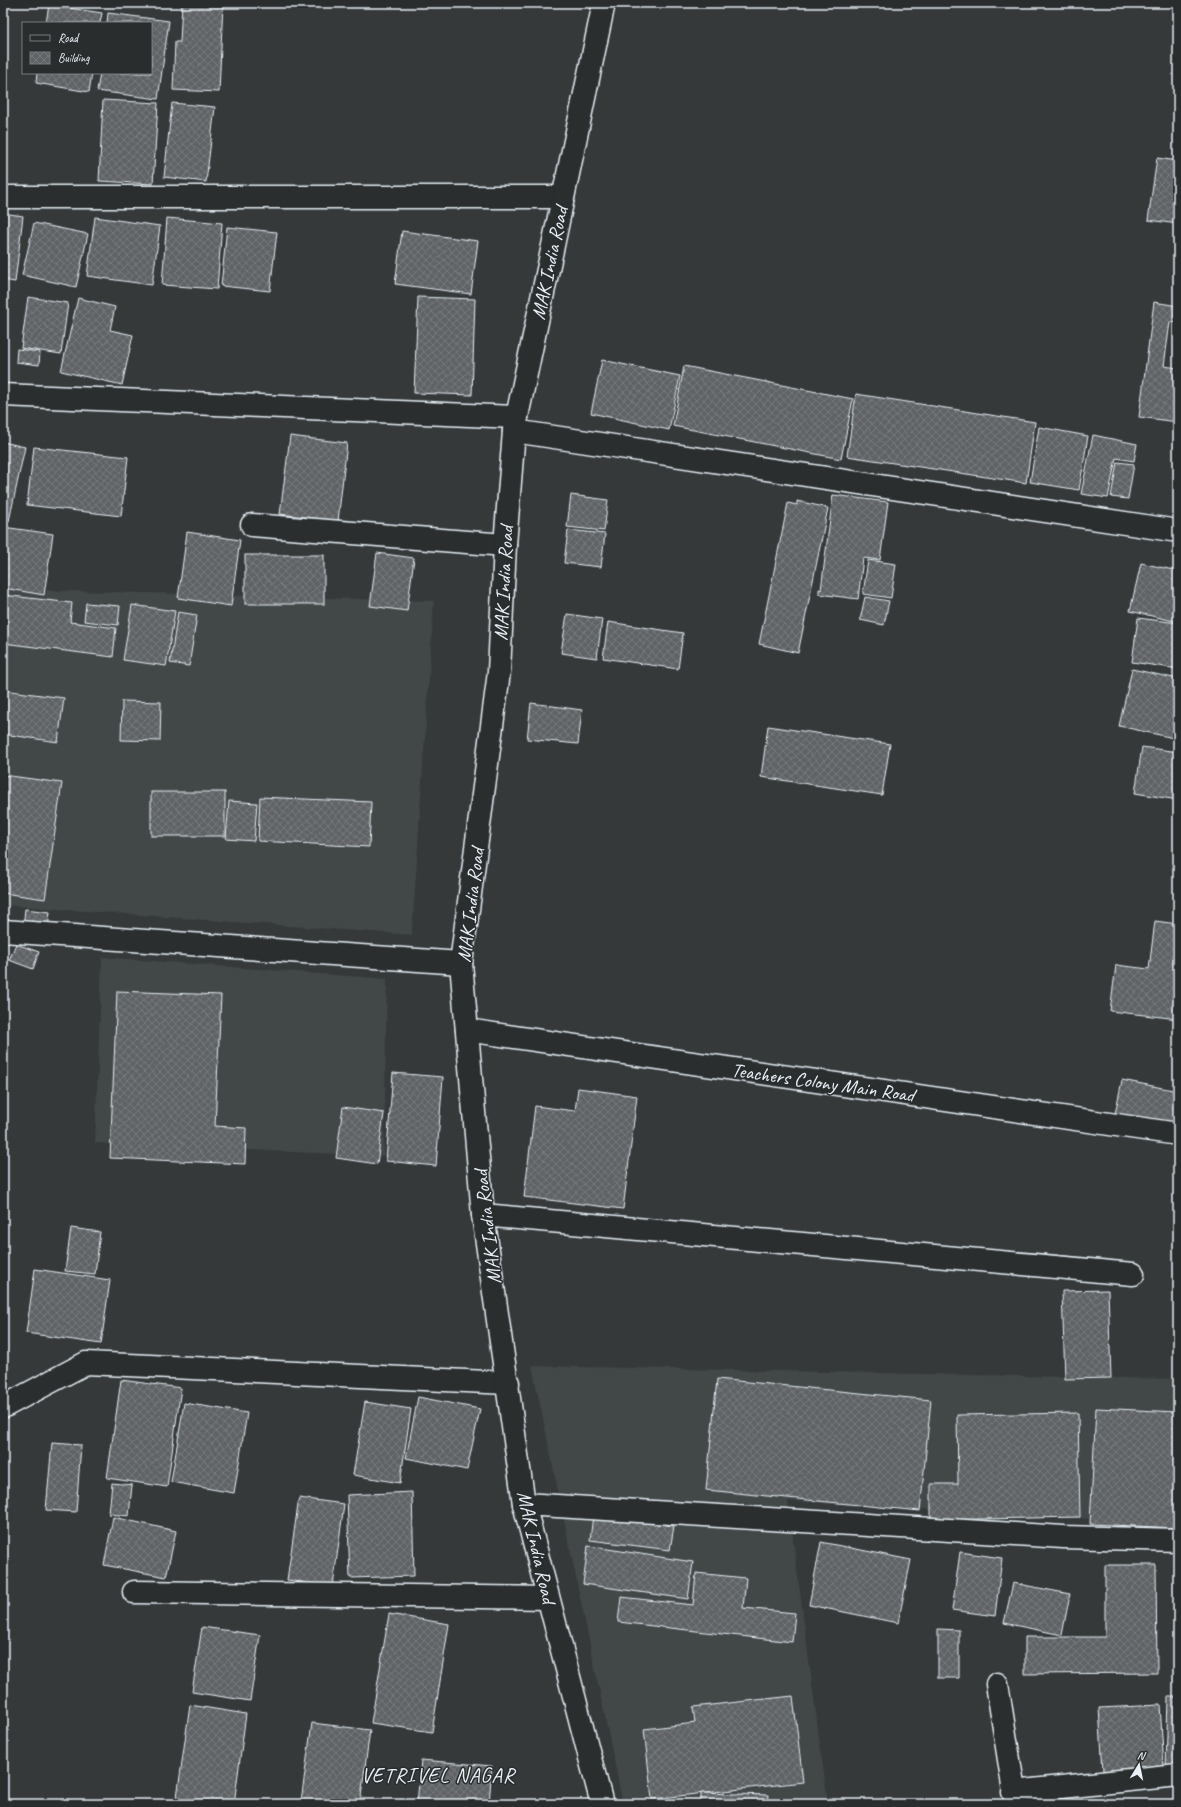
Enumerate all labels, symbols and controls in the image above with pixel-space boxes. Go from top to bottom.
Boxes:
legend [22,22,152,74]
text: Road [58,30,80,46]
text: Building [58,50,90,66]
street label: MAK India Road [525,201,574,322]
street label: MAK India Road [488,522,519,641]
street label: MAK India Road [451,843,490,964]
street label: Teachers Colony Main Road [730,1057,919,1108]
street label: MAK India Road [468,1165,507,1285]
street label: MAK India Road [511,1488,562,1609]
north arrow [1119,1745,1159,1785]
text: N [1136,1748,1147,1763]
district label: VETRIVEL NAGAR [361,1762,517,1788]

